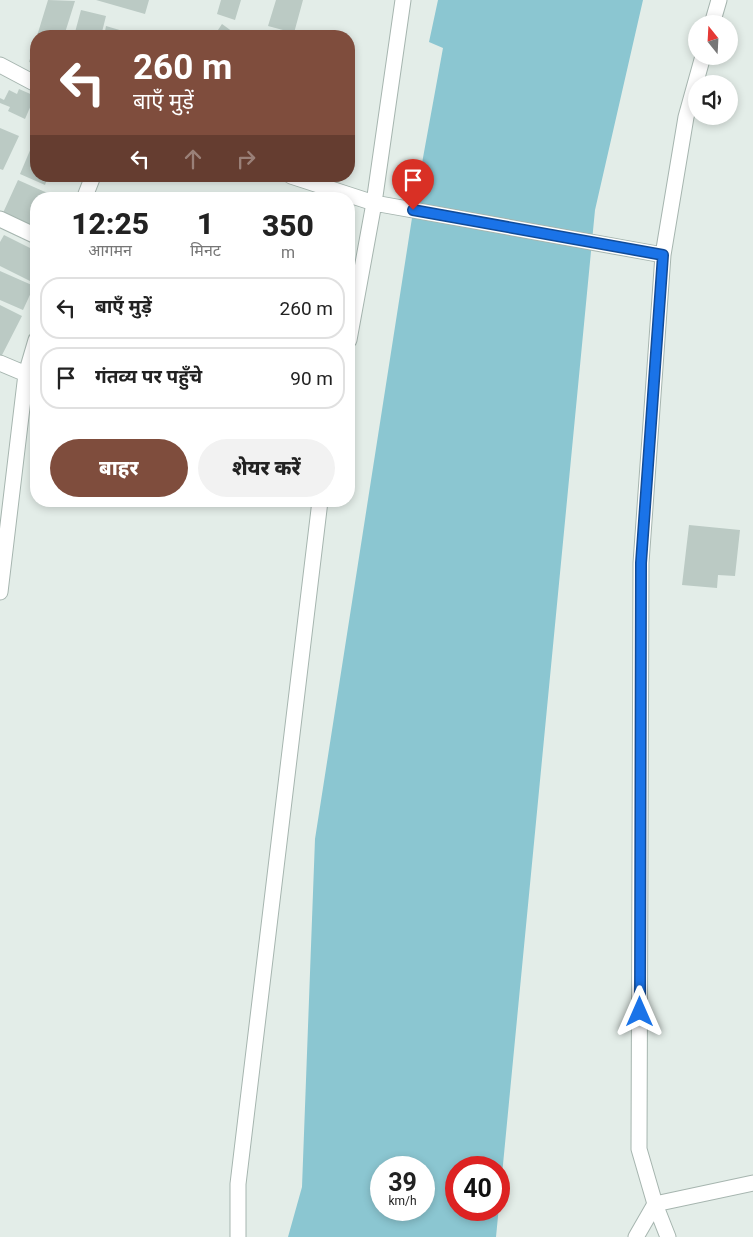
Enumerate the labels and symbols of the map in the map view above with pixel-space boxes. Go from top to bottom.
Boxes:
north arrow [688,15,738,65]
pin [392,159,434,210]
position arrow [613,985,665,1037]
speed limit sign: 40 [445,1156,510,1221]

